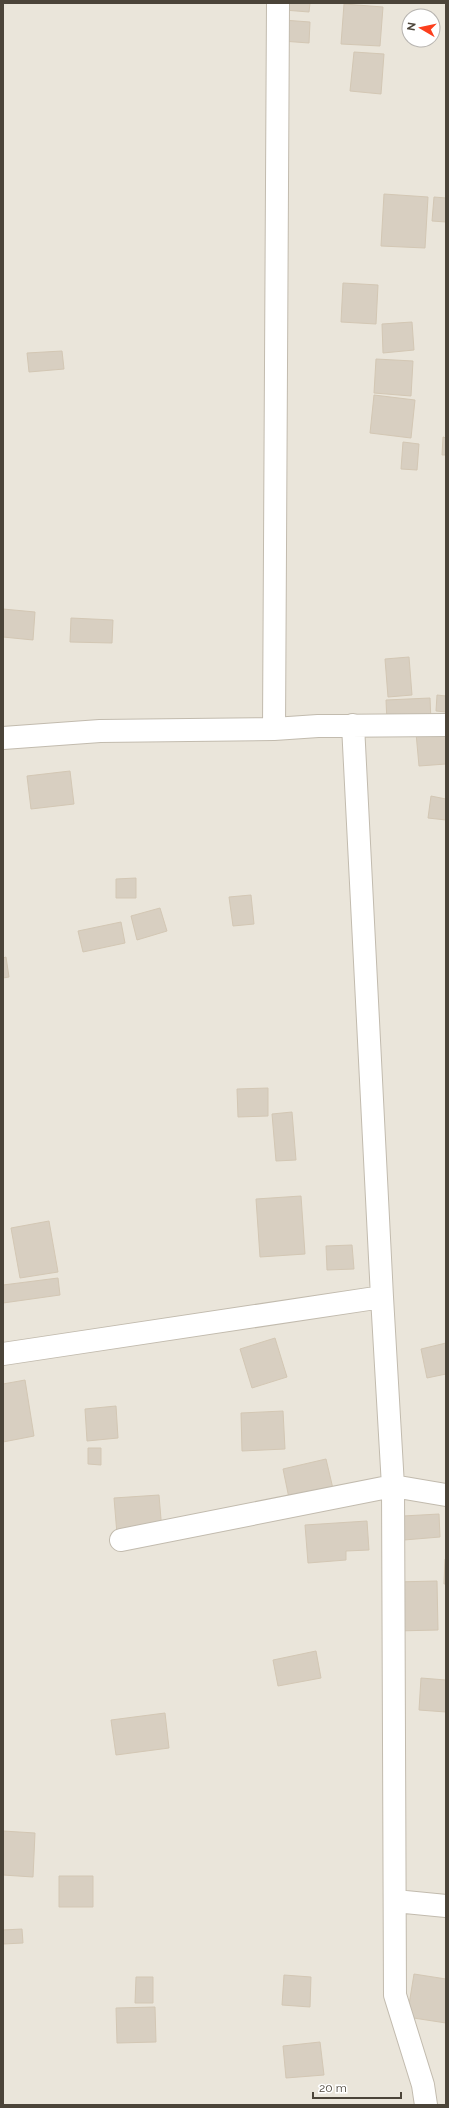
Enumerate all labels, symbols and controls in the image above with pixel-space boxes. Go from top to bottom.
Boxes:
north arrow [401,8,441,48]
text: N [405,21,419,32]
scale bar [313,2074,401,2100]
text: 20 m [319,2081,347,2095]

